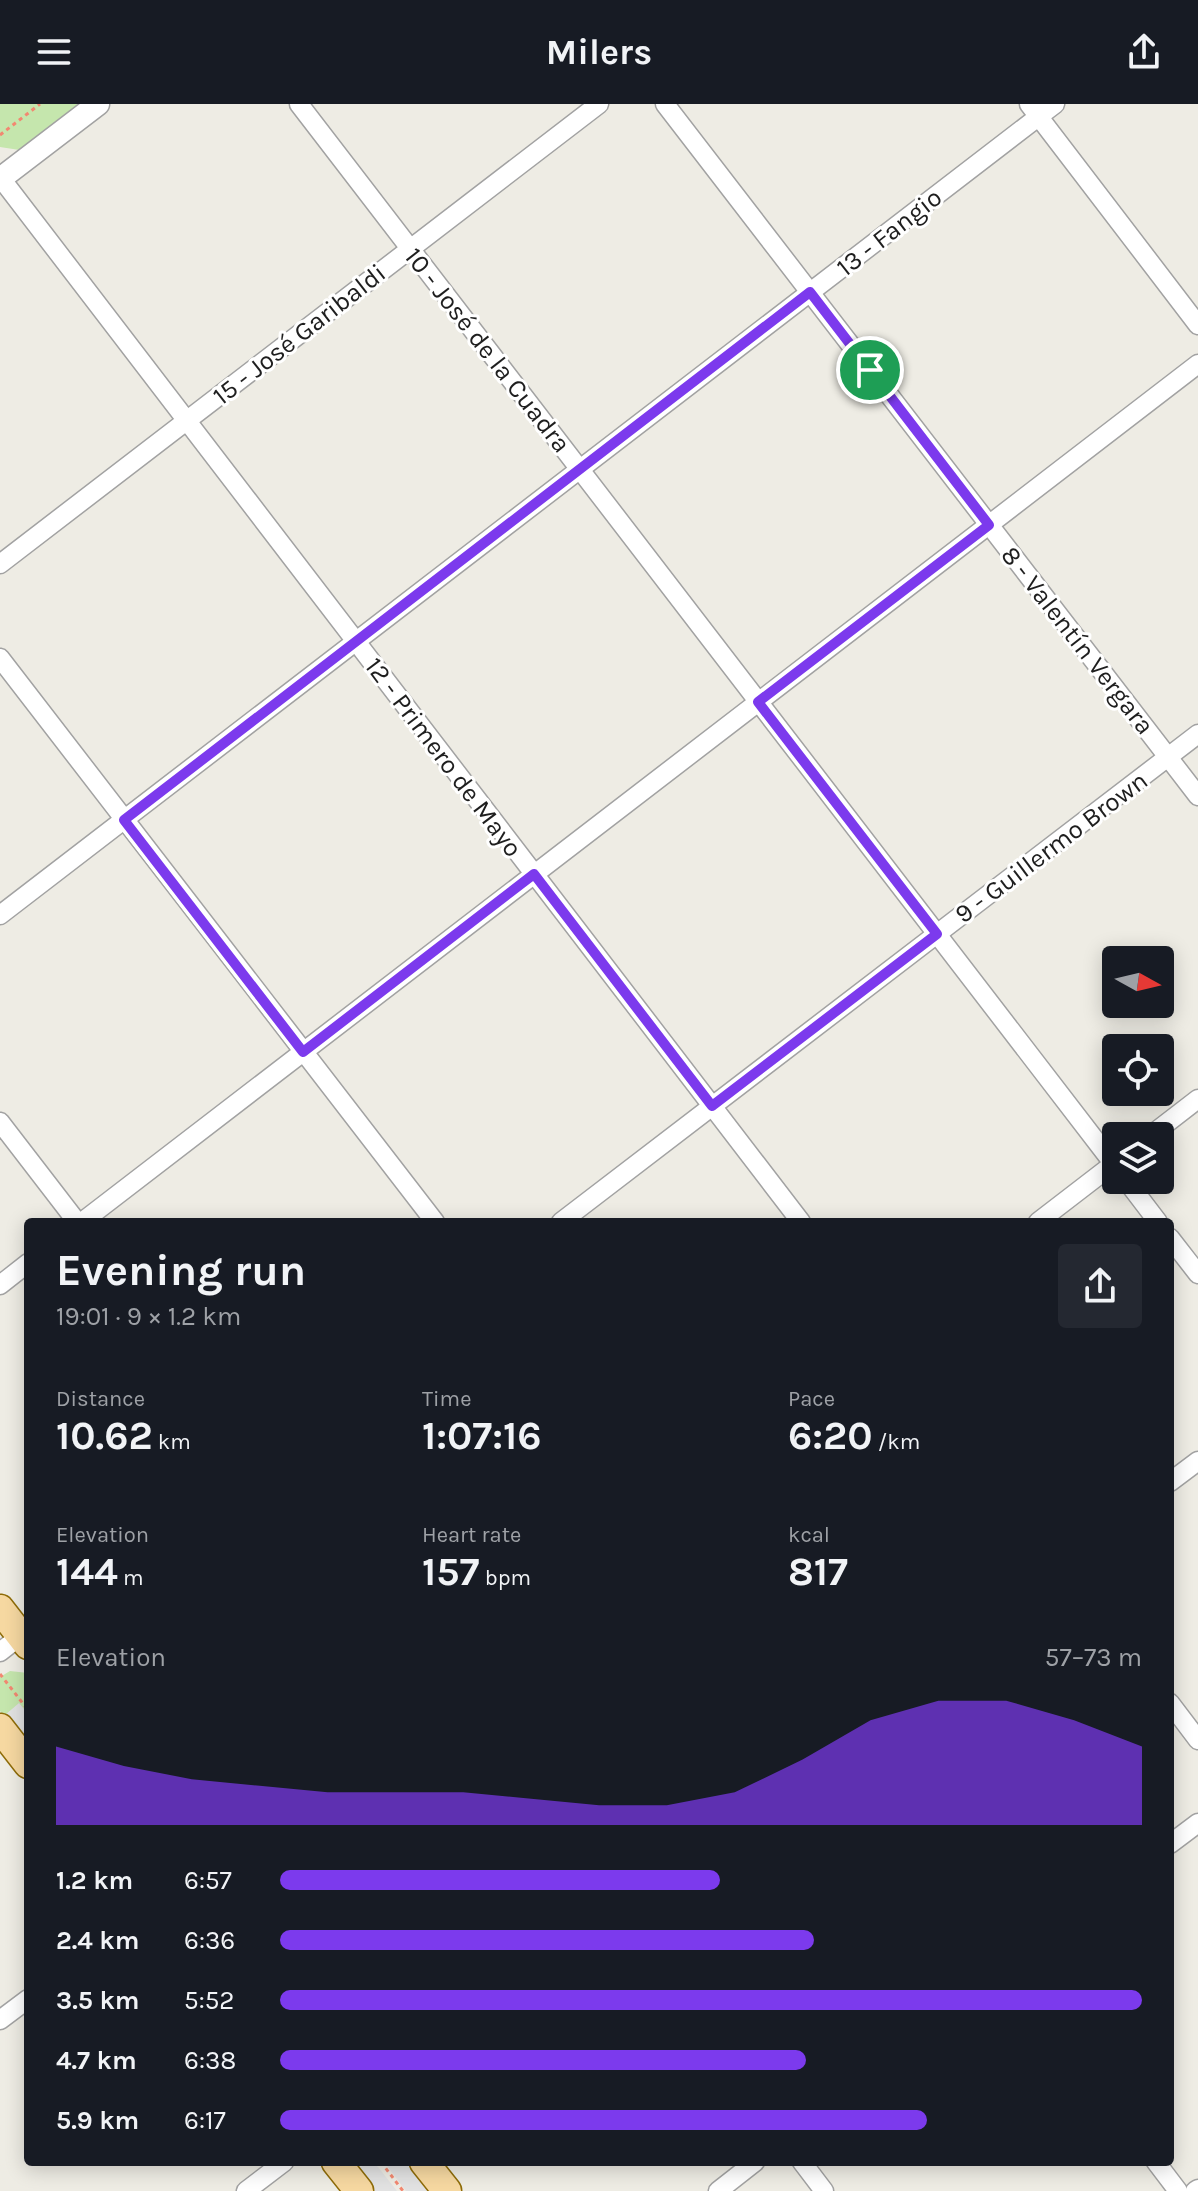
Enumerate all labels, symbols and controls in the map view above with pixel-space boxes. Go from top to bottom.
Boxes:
icon: menu [32,30,76,74]
icon: share [1122,30,1166,74]
text: Milers [546,31,652,73]
street label: 13 - Fangio [831,182,948,283]
street label: 10 - José de la Cuadra [398,242,577,459]
street label: 15 - José Garibaldi [207,257,392,412]
pin [836,336,904,404]
icon: arrive [848,348,892,392]
street label: 8 - Valentín Vergara [995,540,1161,740]
street label: 12 - Primero de Mayo [359,651,529,863]
street label: 9 - Guillermo Brown [949,765,1154,930]
north arrow [1102,946,1174,1018]
map controls [1102,946,1174,1194]
button: locate [1102,1034,1174,1106]
button: layers [1102,1122,1174,1194]
button: share [1058,1244,1142,1328]
text: Evening run [56,1245,306,1296]
text: 19:01 · 9 × 1.2 km [56,1301,241,1332]
text: Distance [56,1386,145,1412]
text: Time [422,1386,471,1412]
text: Pace [788,1386,835,1412]
text: 10.62 [56,1412,153,1459]
text: 1:07:16 [422,1412,542,1459]
text: 6:20 [788,1412,873,1459]
text: km [153,1429,191,1455]
text: /km [873,1429,920,1455]
text: Elevation [56,1522,149,1548]
text: Heart rate [422,1522,521,1548]
text: kcal [788,1522,830,1548]
text: 144 [56,1548,118,1595]
text: 157 [422,1548,479,1595]
text: 817 [788,1548,848,1595]
text: m [118,1565,144,1591]
text: bpm [479,1565,531,1591]
text: Elevation [56,1642,166,1673]
text: 57–73 m [1045,1642,1142,1673]
text: 1.2 km [56,1865,133,1896]
text: 6:57 [184,1865,232,1896]
text: 2.4 km [56,1925,139,1956]
text: 6:36 [184,1925,235,1956]
text: 3.5 km [56,1985,140,2016]
text: 5:52 [184,1985,234,2016]
text: 4.7 km [56,2045,137,2076]
text: 6:38 [184,2045,236,2076]
text: 5.9 km [56,2105,139,2136]
text: 6:17 [184,2105,226,2136]

